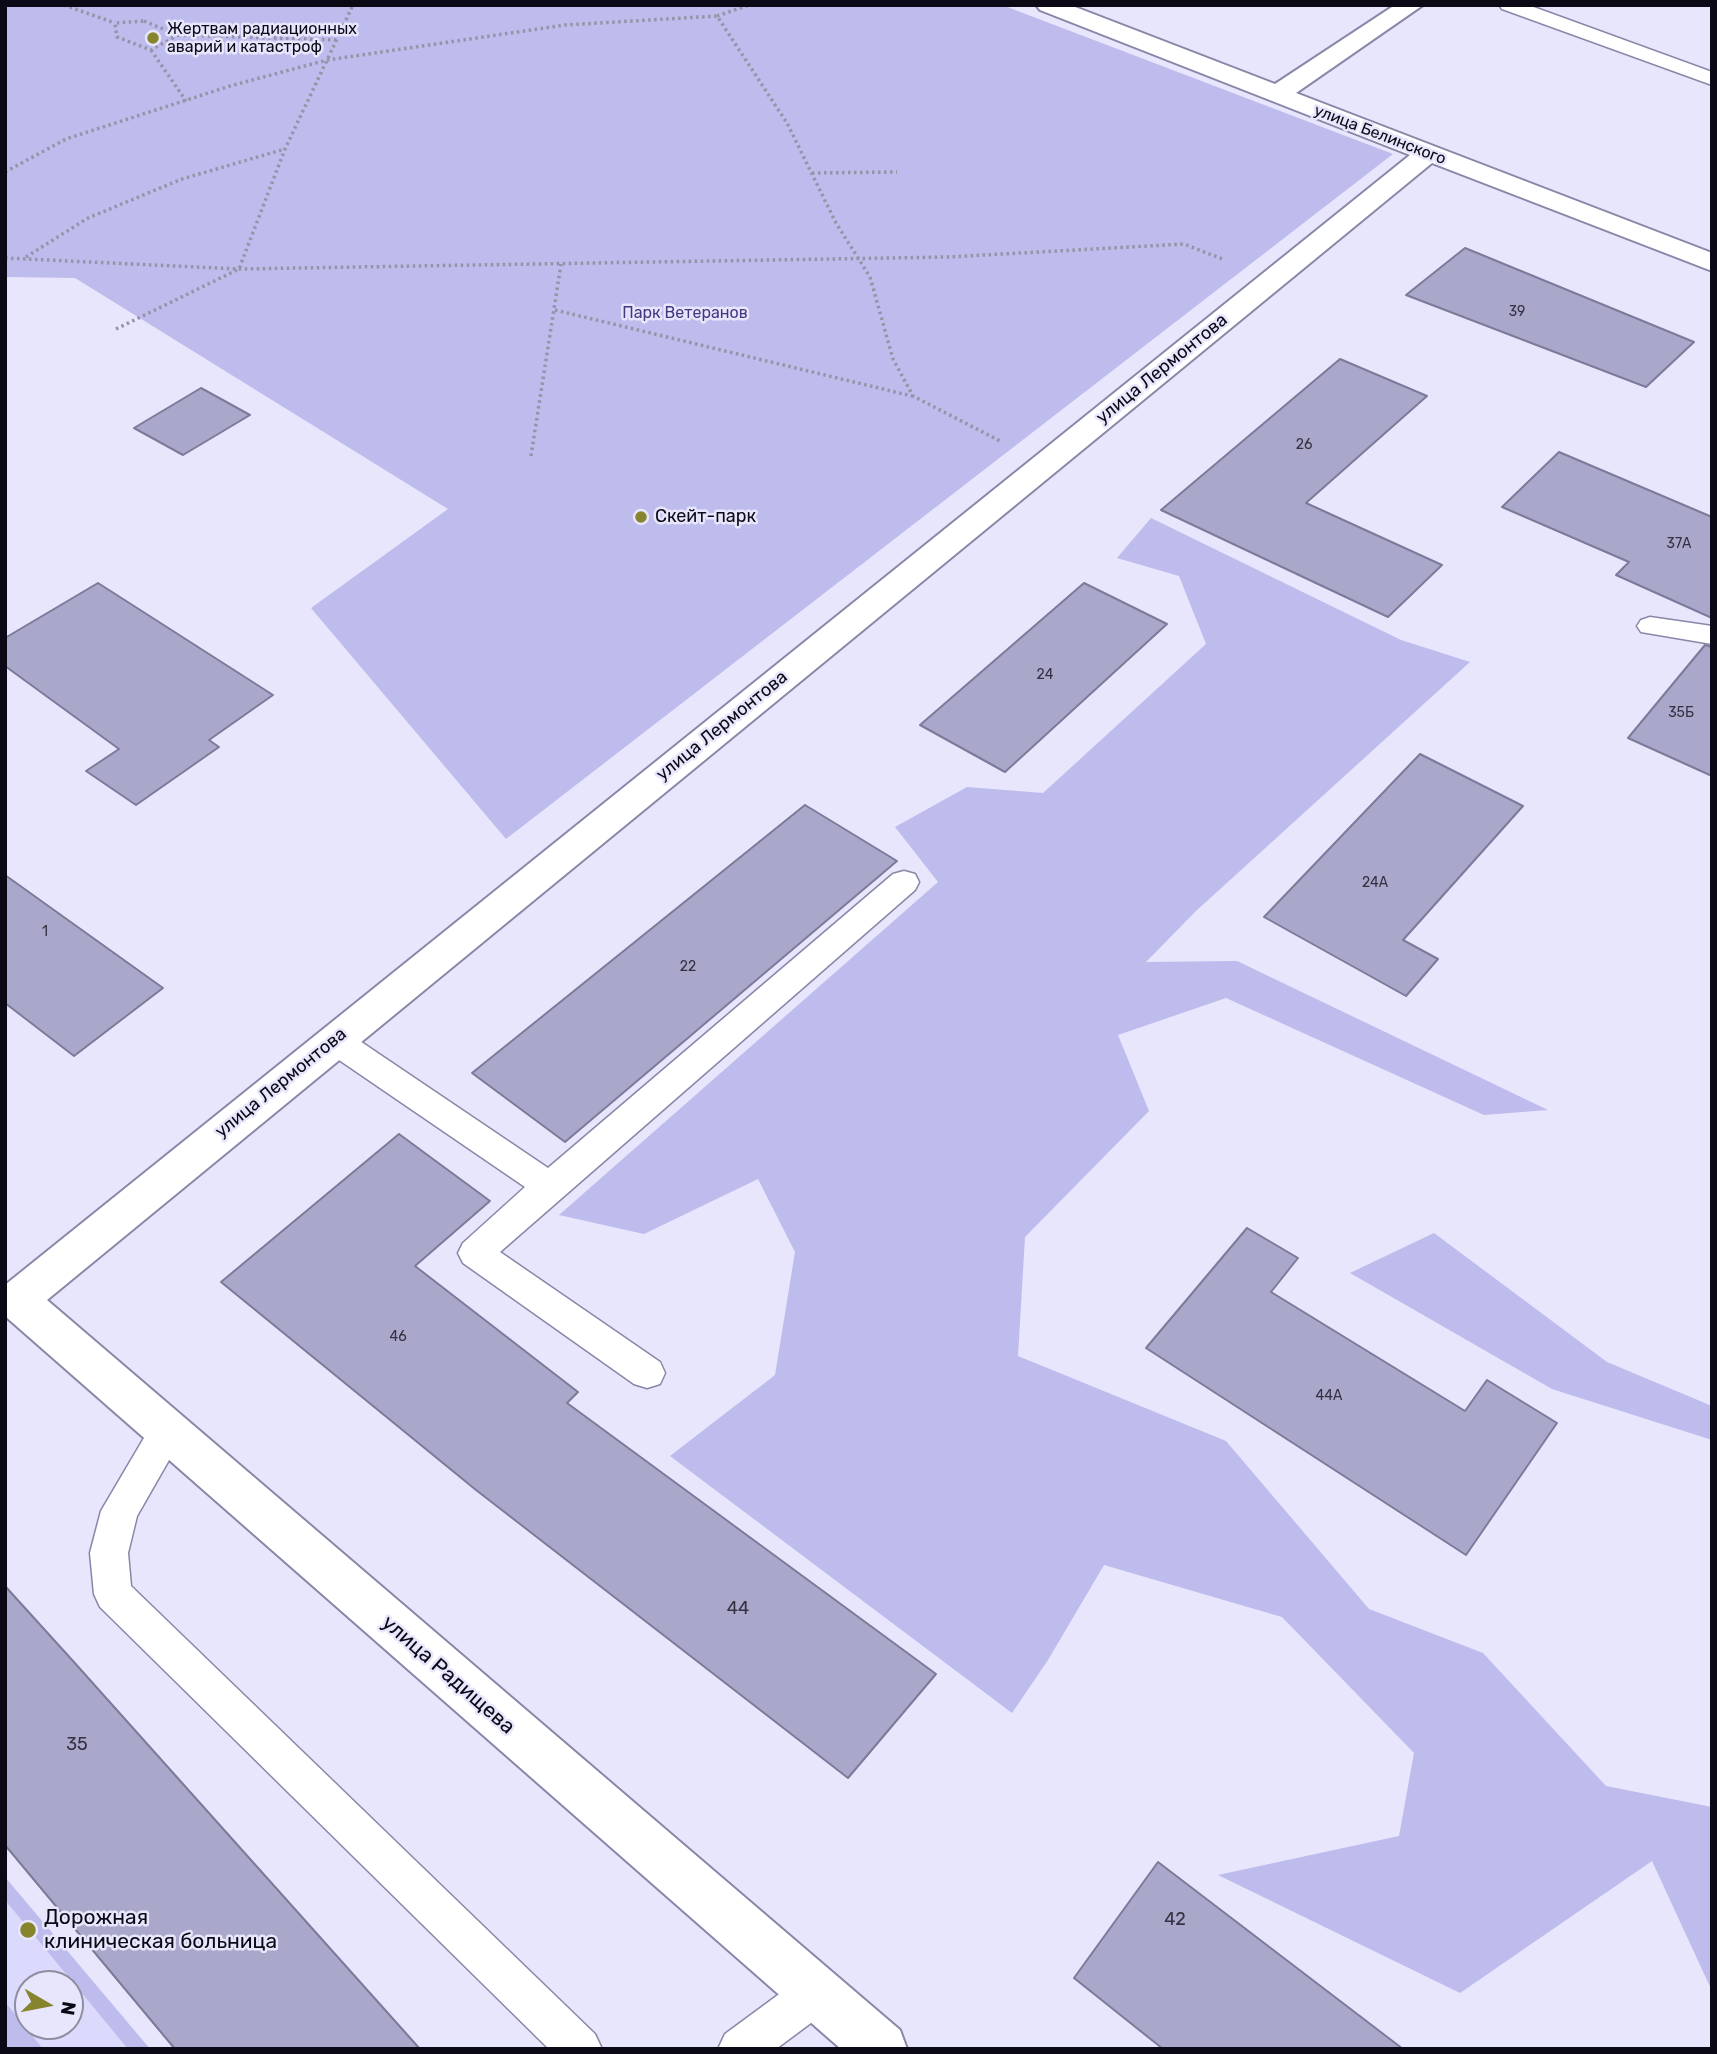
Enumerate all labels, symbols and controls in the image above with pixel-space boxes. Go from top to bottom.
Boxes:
place label: Жертвам радиационных аварий и катастроф [167,19,357,57]
marker: Жертвам радиационных аварий и катастроф [145,30,161,46]
street label: улица Белинского [1311,101,1449,169]
park label: Парк Ветеранов [622,303,748,323]
house number: 39 [1509,304,1525,320]
street label: улица Лермонтова [1092,309,1232,429]
house number: 26 [1296,437,1312,453]
place label: Скейт-парк [655,506,756,528]
marker: Скейт-парк [633,509,649,525]
house number: 37А [1667,536,1691,552]
street label: улица Лермонтова [652,666,792,786]
house number: 24 [1037,667,1053,683]
house number: 35Б [1668,705,1694,721]
house number: 24А [1362,875,1388,891]
house number: 1 [42,924,48,940]
house number: 22 [680,959,696,975]
street label: улица Лермонтова [211,1023,351,1143]
house number: 46 [389,1329,407,1345]
house number: 44А [1316,1388,1342,1404]
house number: 44 [727,1598,749,1620]
street label: улица Радищева [376,1610,520,1740]
house number: 35 [66,1734,88,1756]
place label: Дорожная клиническая больница [44,1905,277,1955]
house number: 42 [1164,1909,1186,1931]
marker: Дорожная клиническая больница [18,1920,38,1940]
north arrow [14,1970,84,2040]
text: N [56,2000,81,2017]

